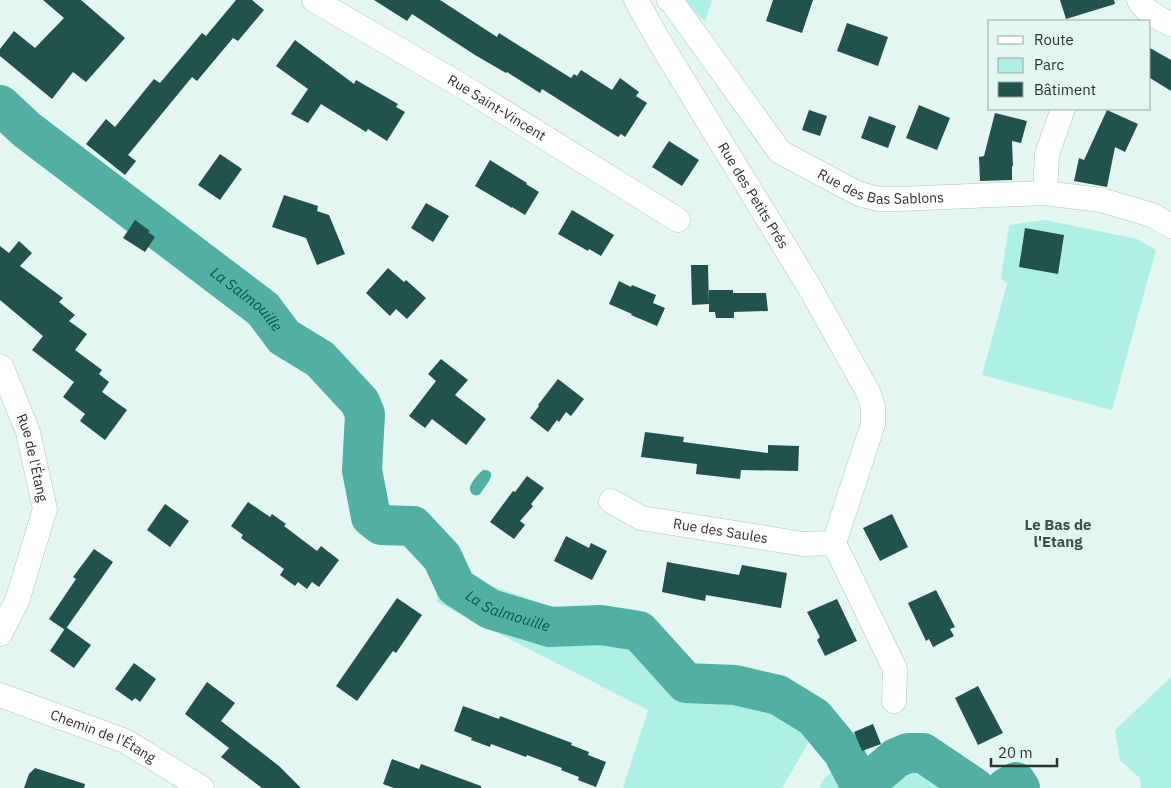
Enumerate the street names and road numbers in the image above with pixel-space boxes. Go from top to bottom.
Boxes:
street label: Rue Saint-Vincent [444,70,549,145]
street label: Rue des Petits Prés [714,139,793,252]
street label: Rue des Bas Sablons [815,165,944,208]
street label: Rue de l'Étang [13,411,52,504]
street label: Rue des Saules [672,514,769,547]
street label: Chemin de l'Étang [48,705,160,767]

